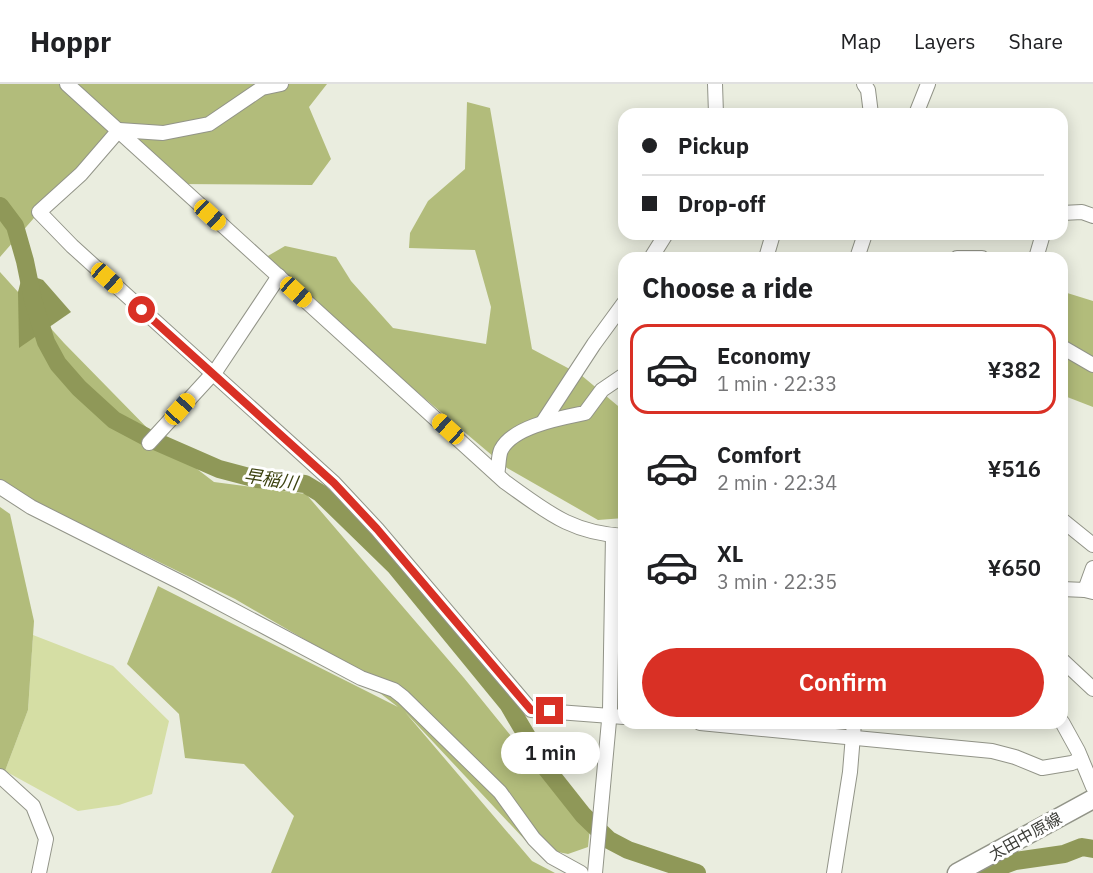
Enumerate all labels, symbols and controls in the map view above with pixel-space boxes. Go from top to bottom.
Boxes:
text: Hoppr [30,23,111,60]
text: Map [841,27,881,55]
text: Layers [914,27,976,55]
text: Share [1009,27,1063,55]
text: Pickup [678,131,749,160]
text: Drop-off [678,189,765,218]
car [191,196,229,234]
car [88,259,126,297]
text: Choose a ride [642,270,813,305]
car [277,273,315,311]
route start [128,296,155,323]
text: Economy [717,341,811,370]
icon: car [645,342,699,396]
text: ¥382 [987,355,1041,384]
text: 1 min · 22:33 [717,370,837,397]
car [161,390,199,428]
car [429,410,467,448]
text: Comfort [717,440,801,469]
icon: car [645,441,699,495]
text: ¥516 [987,454,1041,483]
water label: 早稲川 [243,463,301,495]
text: 2 min · 22:34 [717,469,837,496]
text: XL [717,539,743,568]
icon: car [645,540,699,594]
text: ¥650 [987,553,1041,582]
text: 3 min · 22:35 [717,568,837,595]
button: Confirm [642,648,1044,717]
route end [536,697,563,724]
callout: 1 min [500,732,600,774]
text: 1 min [525,739,576,766]
street label: 太田中原線 [985,808,1065,864]

